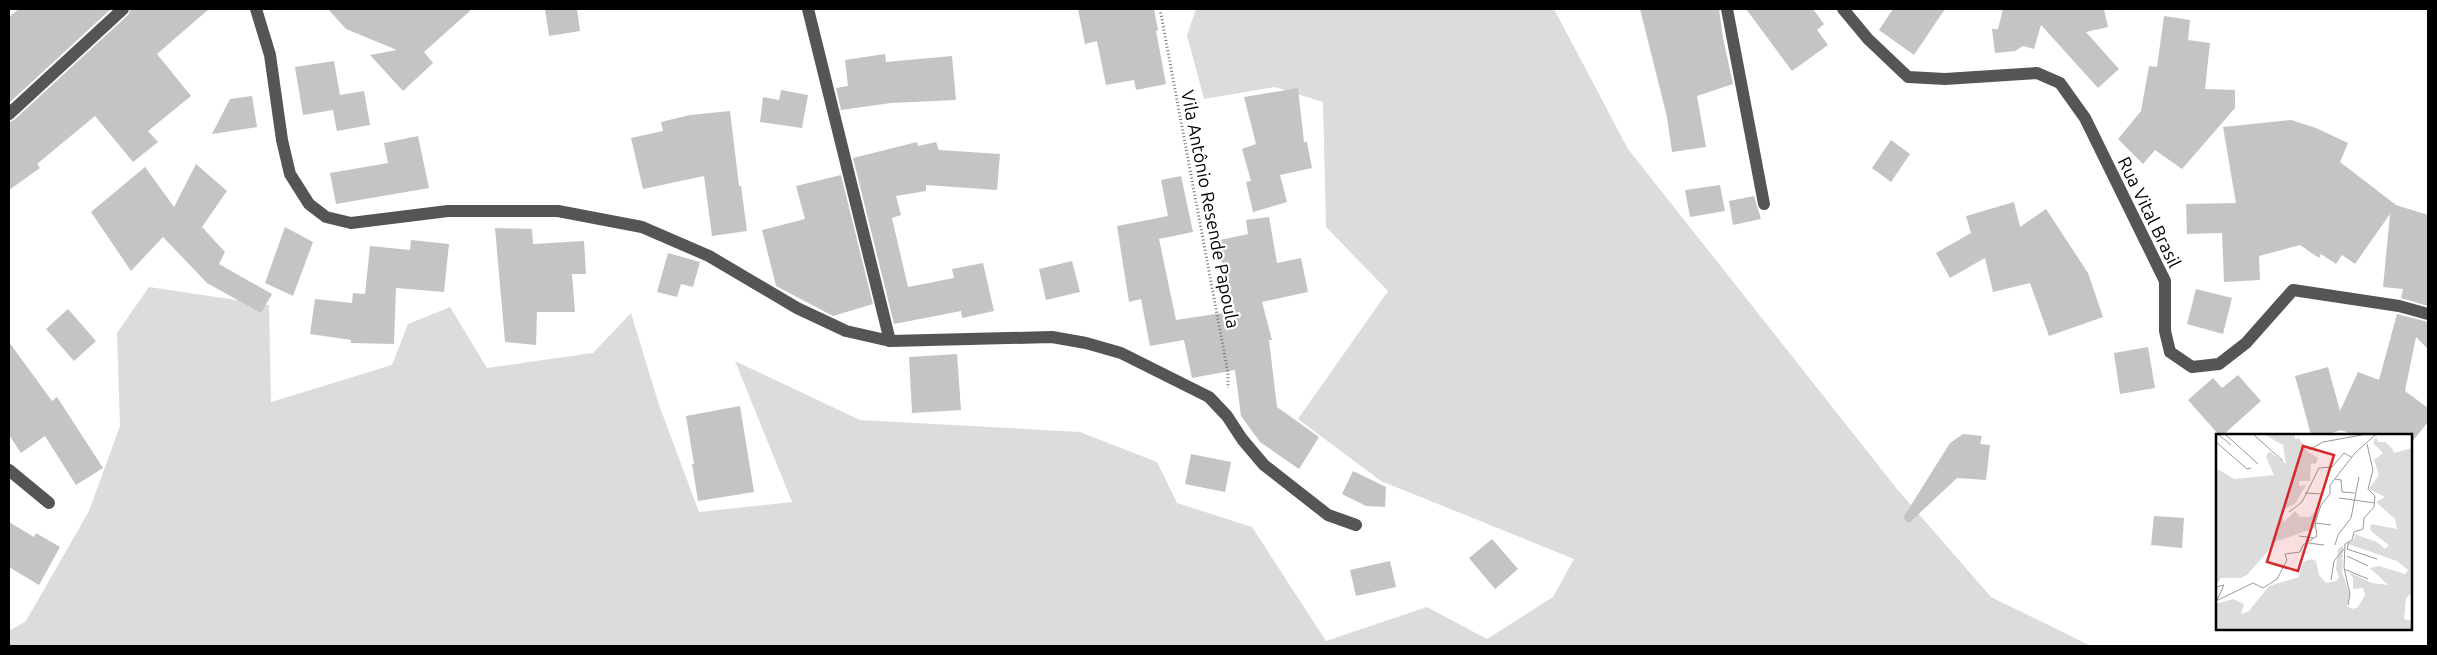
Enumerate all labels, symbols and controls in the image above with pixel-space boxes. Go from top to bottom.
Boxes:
street label: Vila Antônio Resende Papoula [1178,88,1244,330]
street label: Rua Vital Brasil [2115,153,2186,271]
inset map [2216,434,2412,630]

